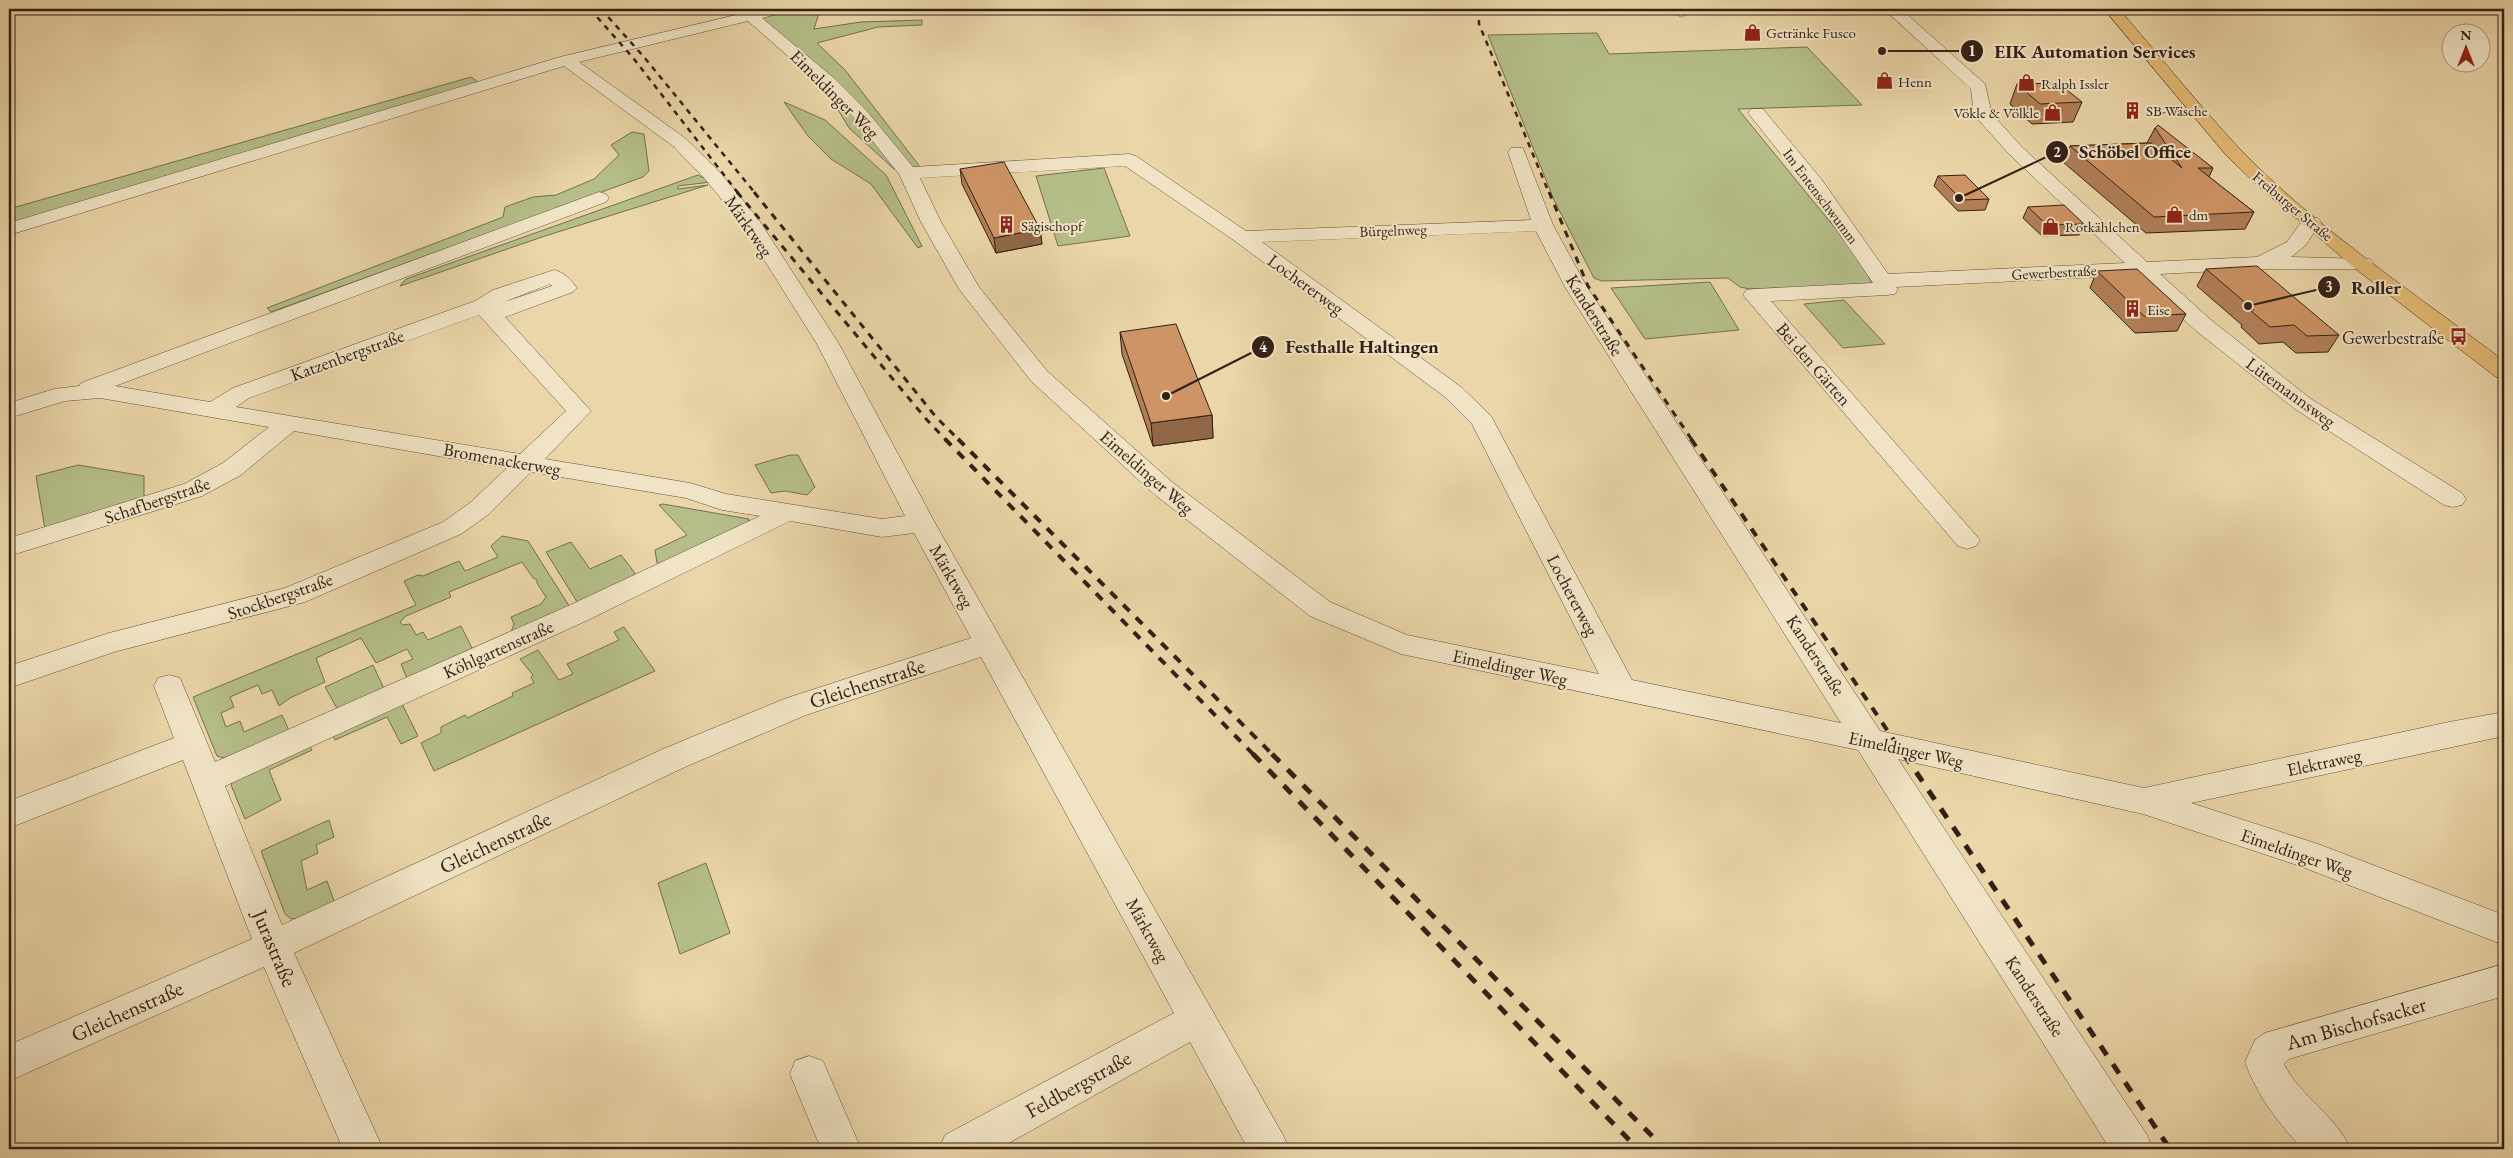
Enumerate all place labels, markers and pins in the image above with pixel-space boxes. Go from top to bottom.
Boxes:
shop icon: Getränke Fusco [1742,22,1762,42]
place label: Getränke Fusco [1766,23,1856,42]
callout: EIK Automation Services [1959,34,2205,68]
shop icon: Henn [1874,71,1894,91]
place label: Henn [1898,72,1932,91]
shop icon: Ralph Issler [2017,73,2037,93]
place label: Ralph Issler [2041,74,2109,93]
building icon: SB-Wäsche [2122,100,2142,120]
place label: SB-Wäsche [2146,101,2208,120]
shop icon: Vökle & Völkle [2043,102,2063,122]
place label: Vökle & Völkle [1954,103,2039,122]
callout: Schöbel Office [2044,135,2202,169]
shop icon: dm [2165,204,2185,224]
place label: dm [2189,205,2209,224]
building icon: Sägischopf [997,215,1017,235]
place label: Sägischopf [1021,216,1085,235]
shop icon: Rotkählchen [2041,216,2061,236]
place label: Rotkählchen [2065,217,2140,236]
callout: Roller [2316,270,2412,304]
building icon: Eise [2123,299,2143,319]
place label: Eise [2147,300,2170,319]
place label: Gewerbestraße [2342,326,2444,349]
bus stop icon: Gewerbestraße [2448,327,2468,347]
callout: Festhalle Haltingen [1250,330,1449,364]

